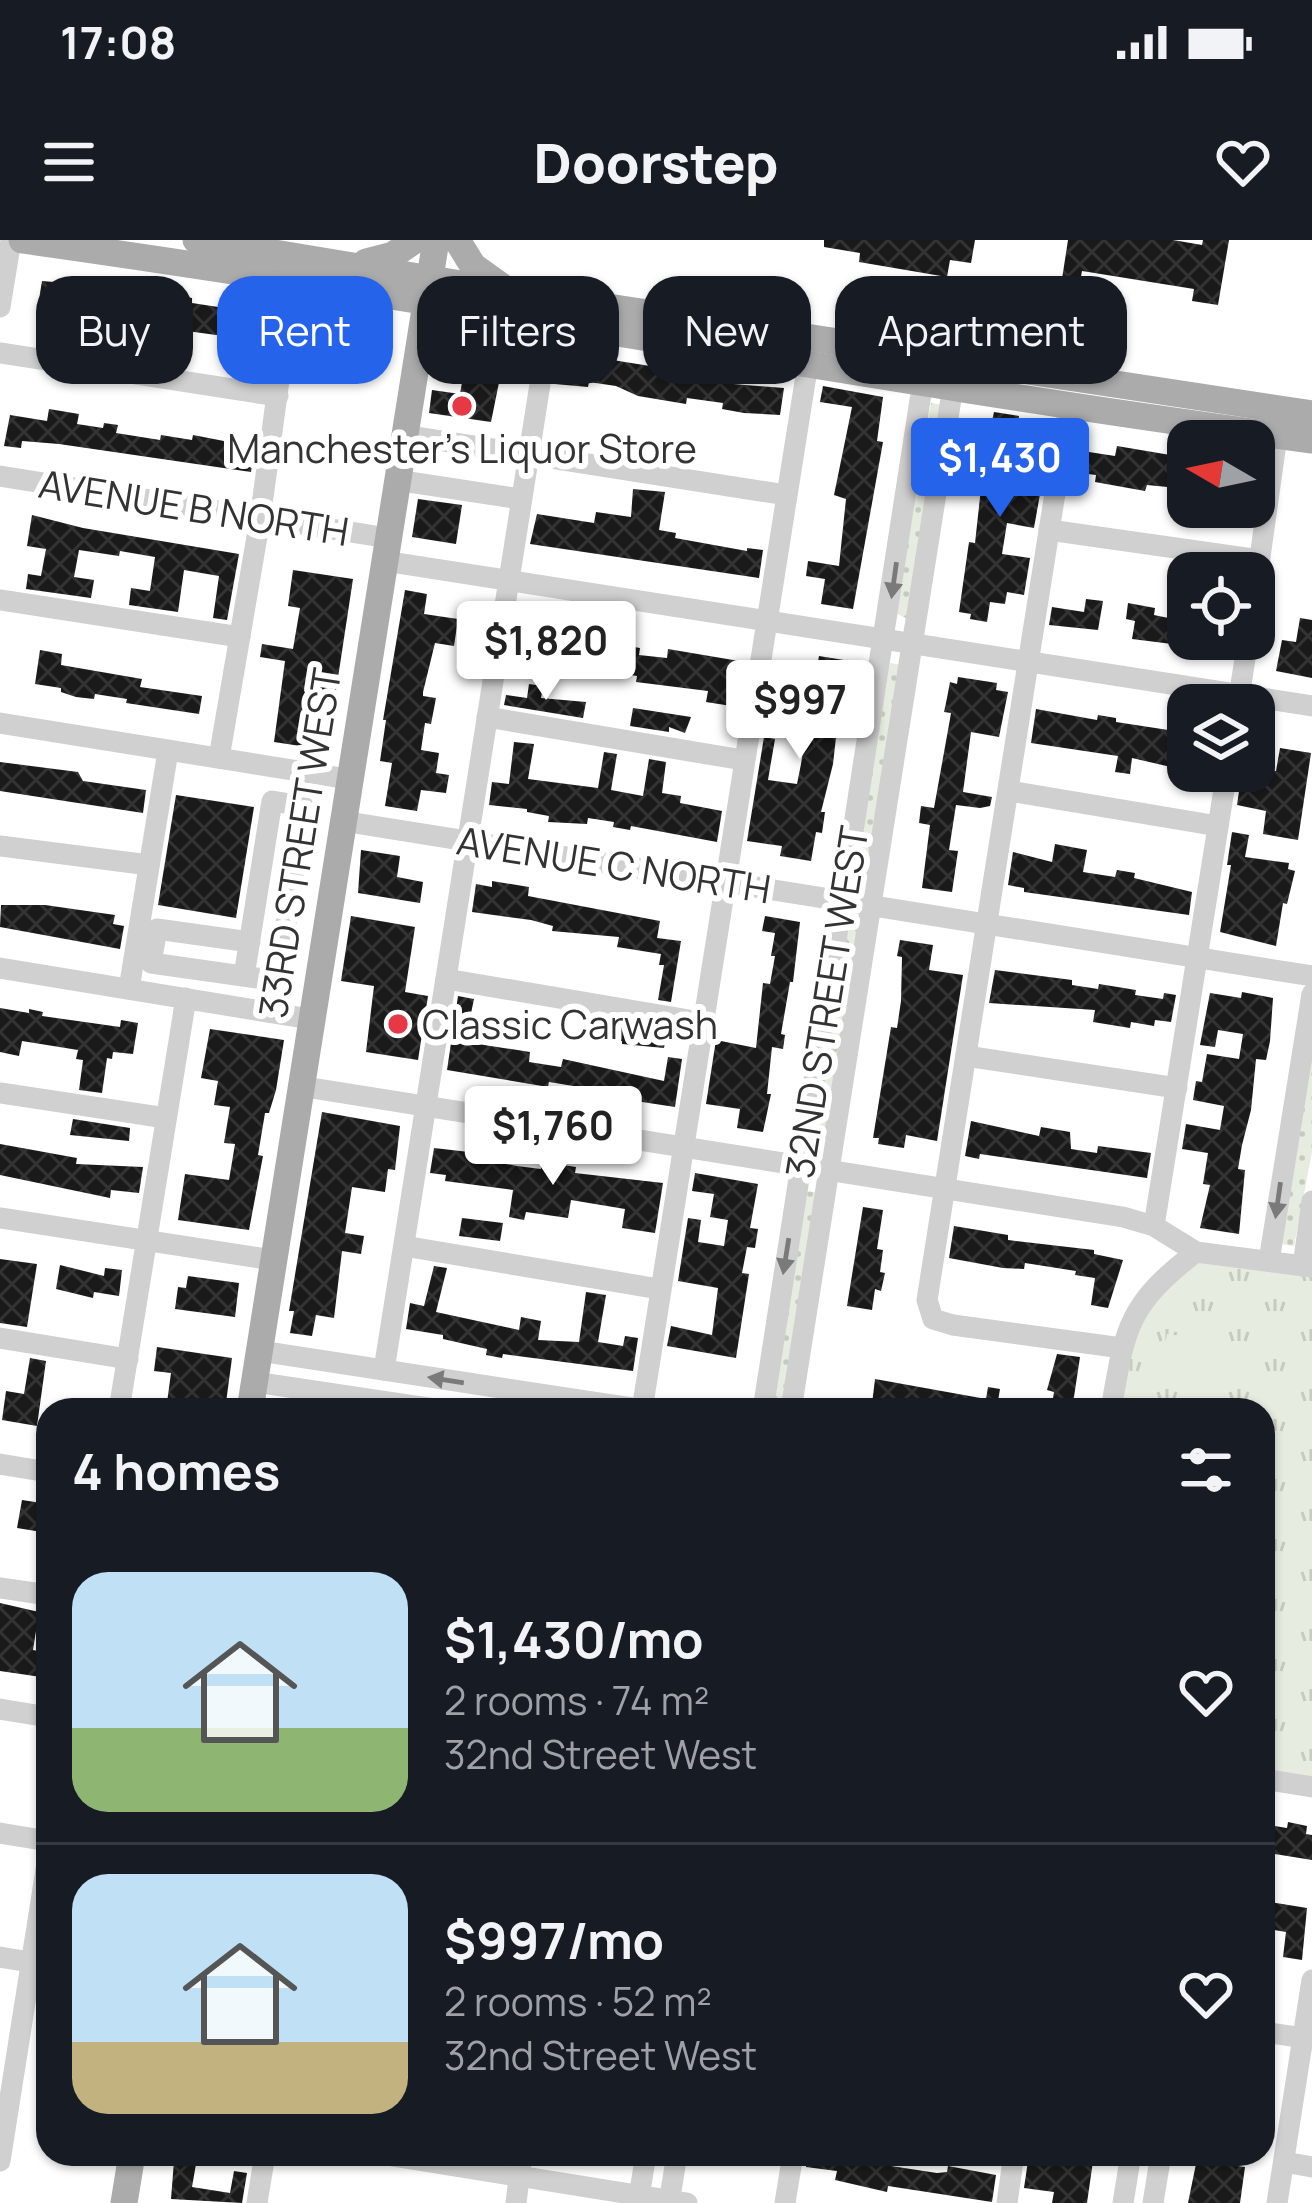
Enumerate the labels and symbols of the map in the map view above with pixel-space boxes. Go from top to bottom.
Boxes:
marker: Manchester's Liquor Store [449,393,475,419]
pin: $1,430 [902,418,1098,520]
north arrow [1167,420,1275,528]
place label: Manchester's Liquor Store [227,421,697,475]
street label: AVENUE B NORTH [35,456,353,558]
one-way arrow [884,562,903,600]
pin: $1,820 [448,601,644,703]
pin: $997 [729,660,871,762]
street label: 33RD STREET WEST [245,664,353,1022]
street label: AVENUE C NORTH [453,813,775,915]
street label: 32ND STREET WEST [772,822,880,1182]
place label: Classic Carwash [422,997,718,1051]
marker: Classic Carwash [385,1011,411,1037]
pin: $1,760 [455,1086,651,1188]
one-way arrow [1268,1182,1287,1219]
one-way arrow [776,1237,795,1275]
one-way arrow [427,1370,465,1388]

